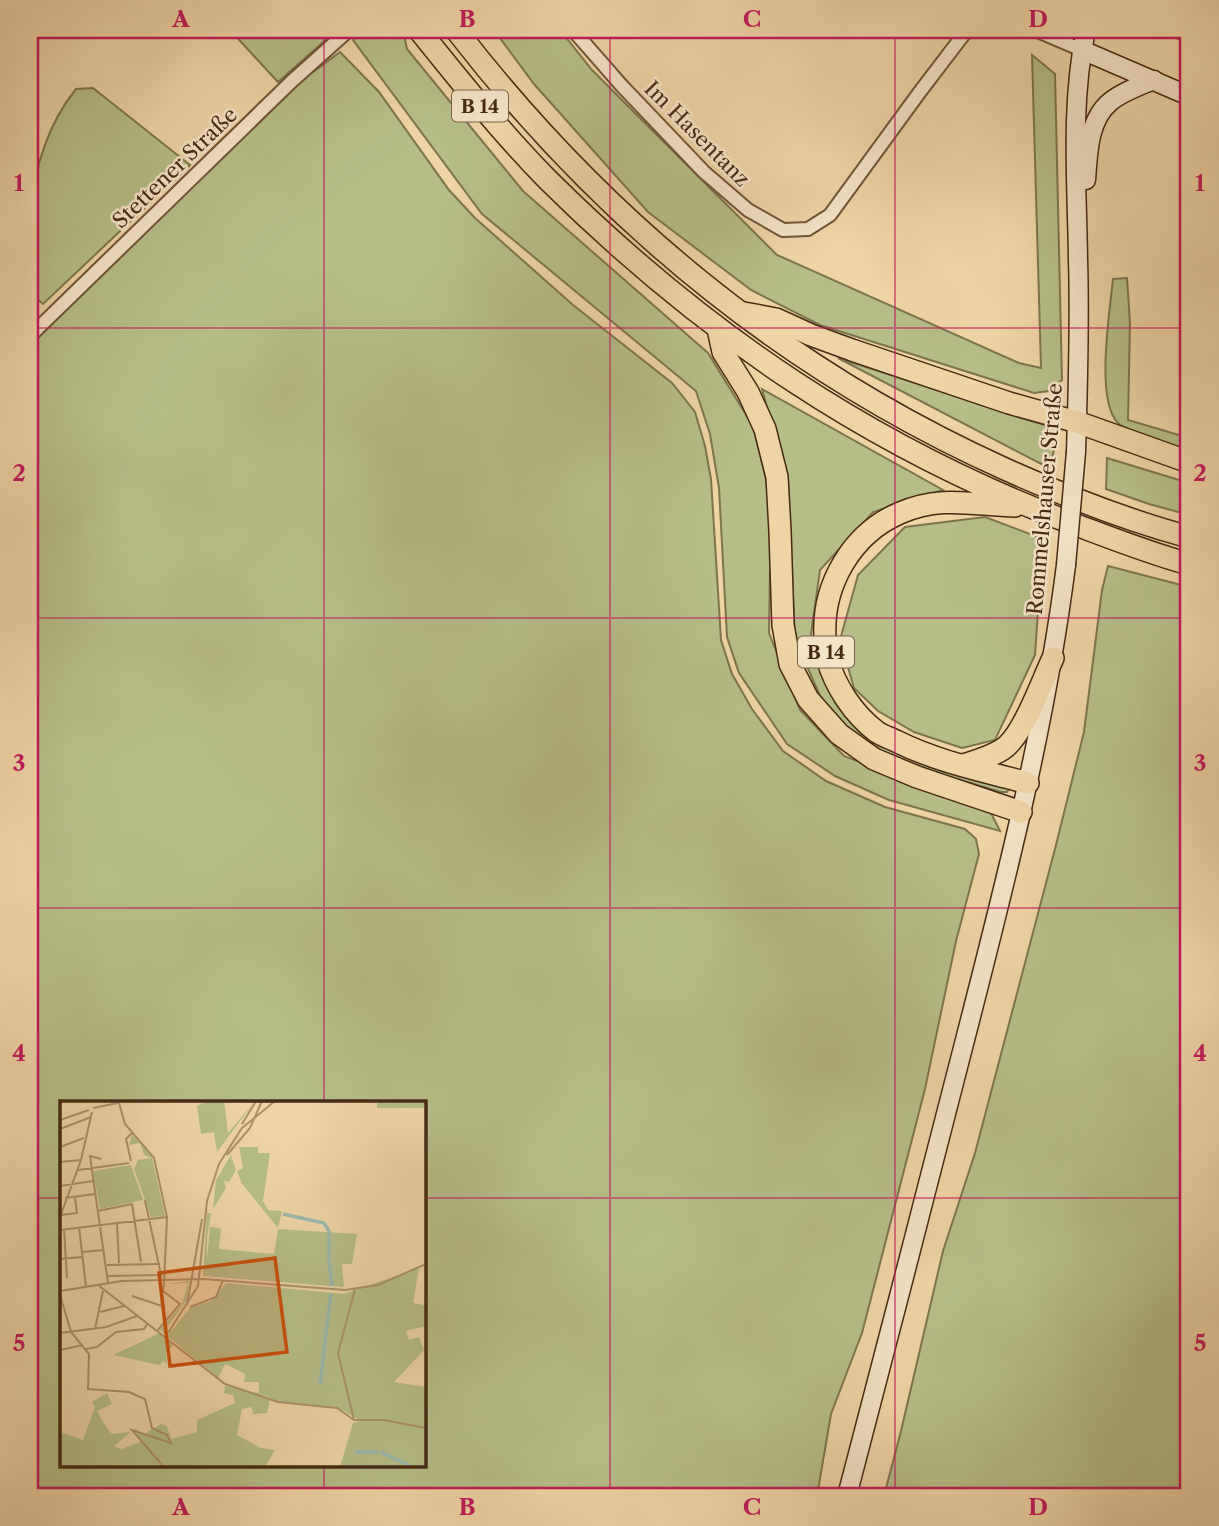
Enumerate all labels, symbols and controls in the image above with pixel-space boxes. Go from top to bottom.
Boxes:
text: A [171,5,191,33]
text: B [458,5,476,33]
text: C [743,5,761,33]
text: D [1028,5,1048,33]
street label: Im Hasentanz [640,76,755,191]
road number: B 14 [452,90,508,122]
street label: Stettener Straße [107,102,242,233]
text: 1 [14,169,25,197]
text: 1 [1195,169,1206,197]
street label: Rommelshauser Straße [1022,382,1067,616]
text: 2 [12,459,26,487]
text: 2 [1193,459,1207,487]
road number: B 14 [798,636,854,667]
text: 3 [13,749,26,777]
text: 3 [1194,749,1207,777]
text: 4 [12,1039,26,1067]
text: 4 [1193,1039,1207,1067]
inset map [60,1101,425,1466]
text: 5 [13,1329,25,1357]
text: 5 [1194,1329,1206,1357]
text: A [171,1493,191,1521]
text: B [458,1493,476,1521]
text: C [743,1493,761,1521]
text: D [1028,1493,1048,1521]

